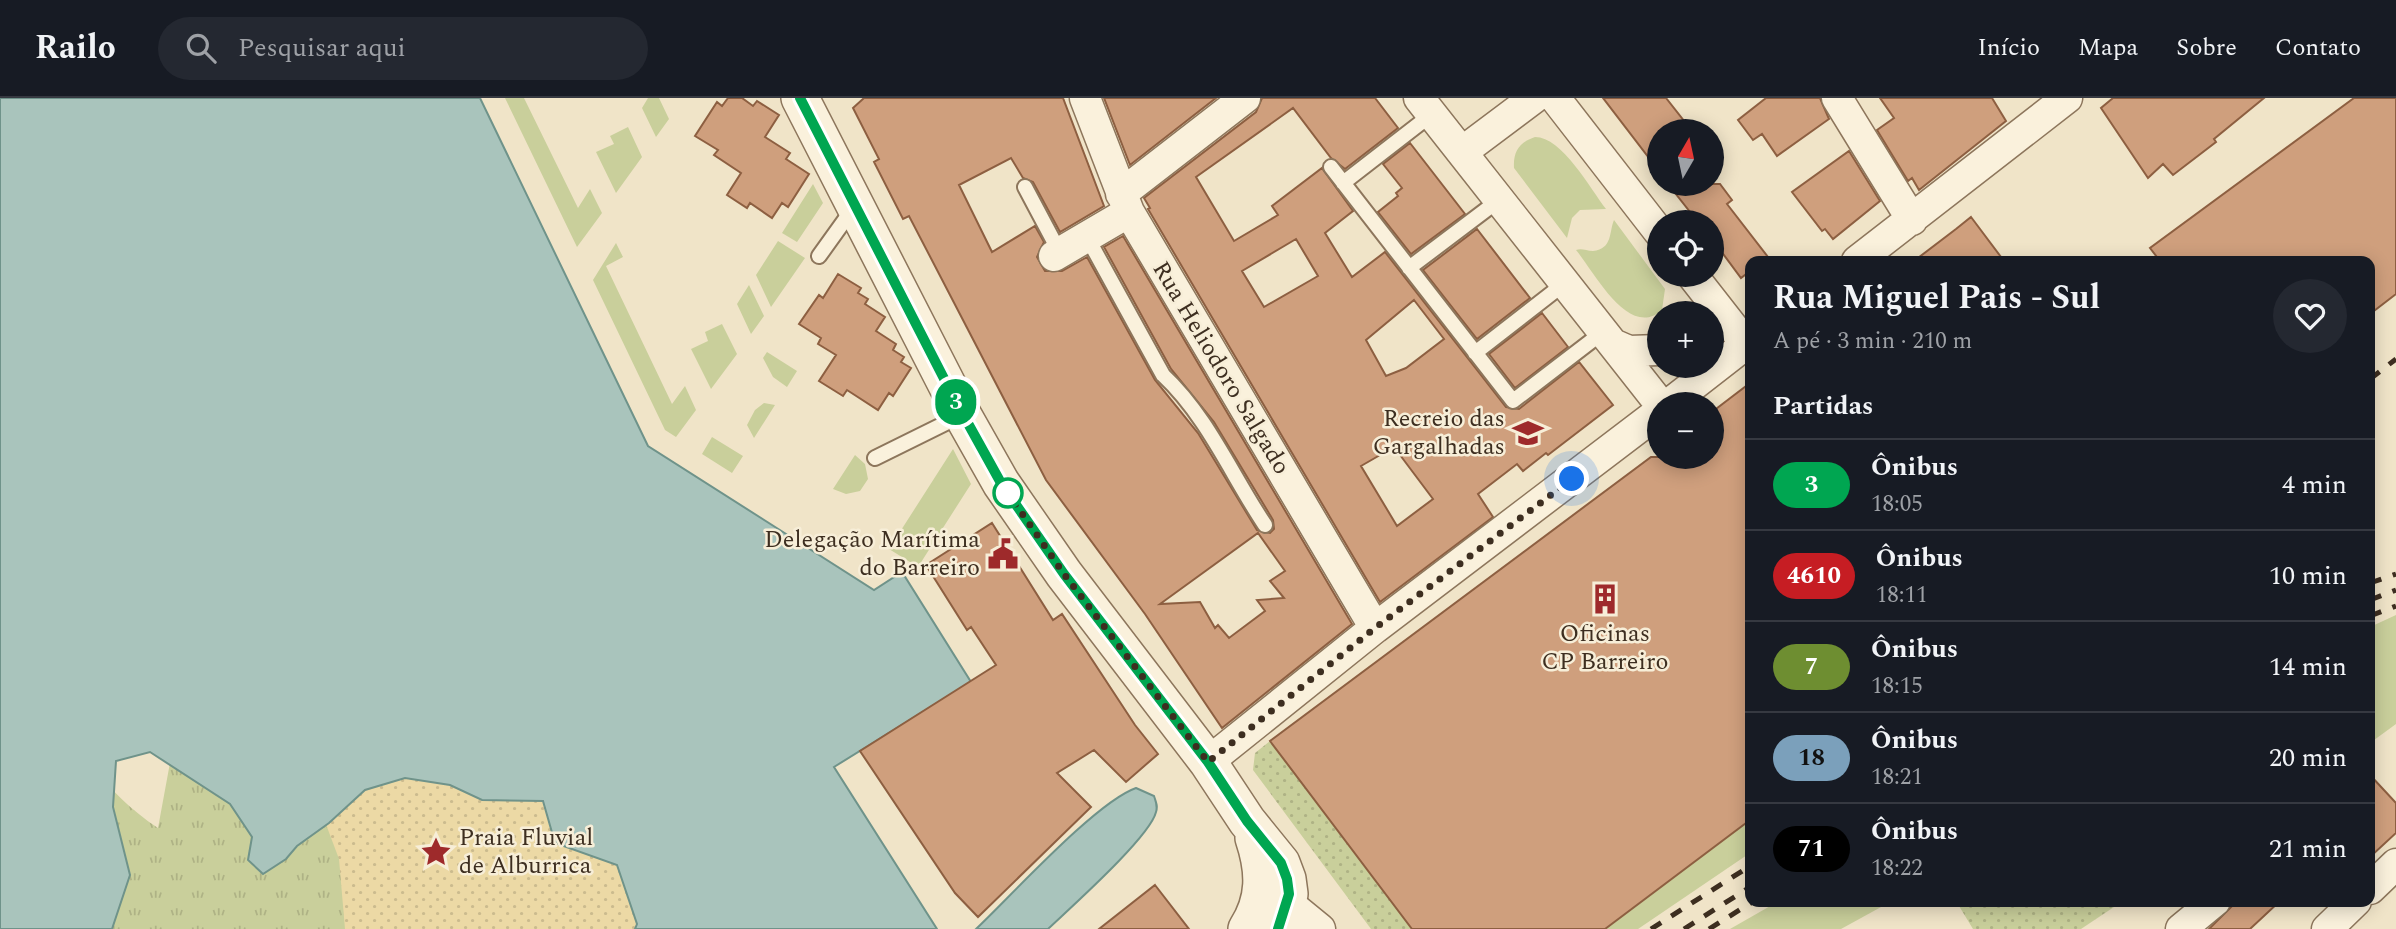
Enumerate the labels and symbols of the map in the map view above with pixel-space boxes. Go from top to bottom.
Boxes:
north arrow [1647,119,1724,196]
street label: Rua Heliodoro Salgado [1143,254,1299,482]
line badge: 3 [933,379,979,425]
place label: Recreio das Gargalhadas [1373,401,1505,465]
school or university icon: Recreio das Gargalhadas [1511,416,1545,450]
your location [1554,461,1589,496]
unlabelled marker [993,478,1023,508]
place label: Delegação Marítima do Barreiro [764,522,980,586]
public building icon: Delegação Marítima do Barreiro [986,537,1020,571]
building icon: Oficinas CP Barreiro [1588,582,1622,616]
place label: Oficinas CP Barreiro [1542,616,1668,680]
place label: Praia Fluvial de Alburrica [459,820,593,884]
place icon: Praia Fluvial de Alburrica [419,835,453,869]

